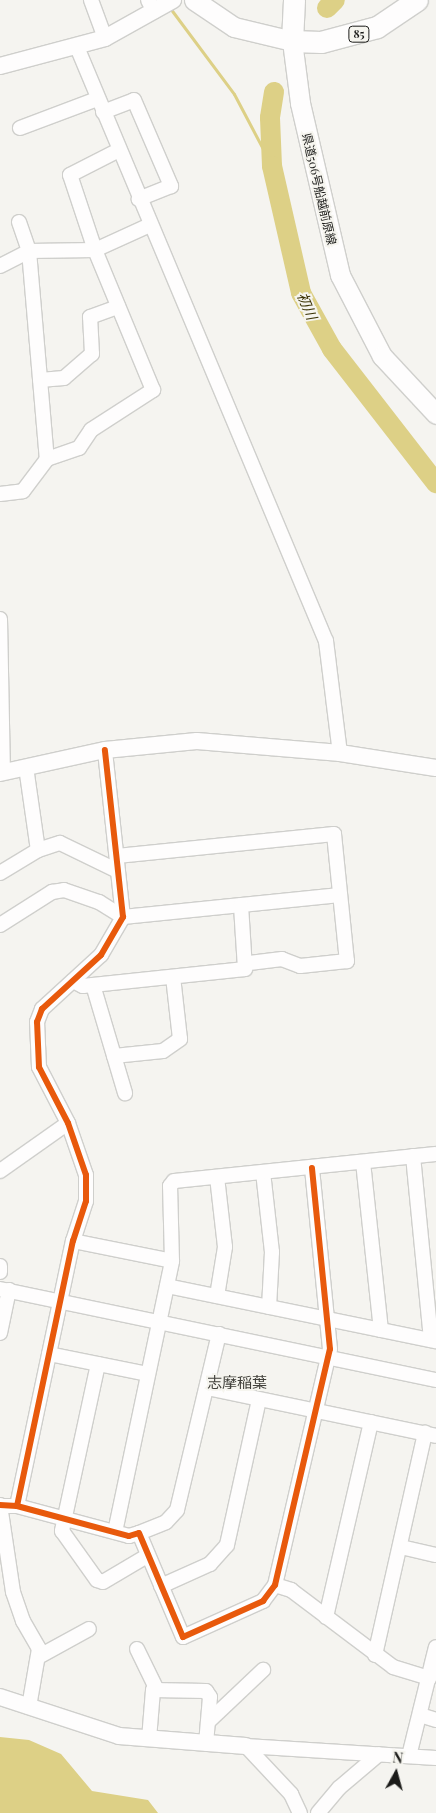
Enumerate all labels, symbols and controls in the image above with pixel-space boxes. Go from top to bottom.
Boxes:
road number: 85 [348,26,370,42]
street label: 県道506号船越前原線 [299,132,339,246]
water label: 初川 [294,290,320,322]
district label: 志摩稲葉 [207,1374,267,1392]
north arrow [371,1748,421,1798]
text: N [392,1748,404,1768]

